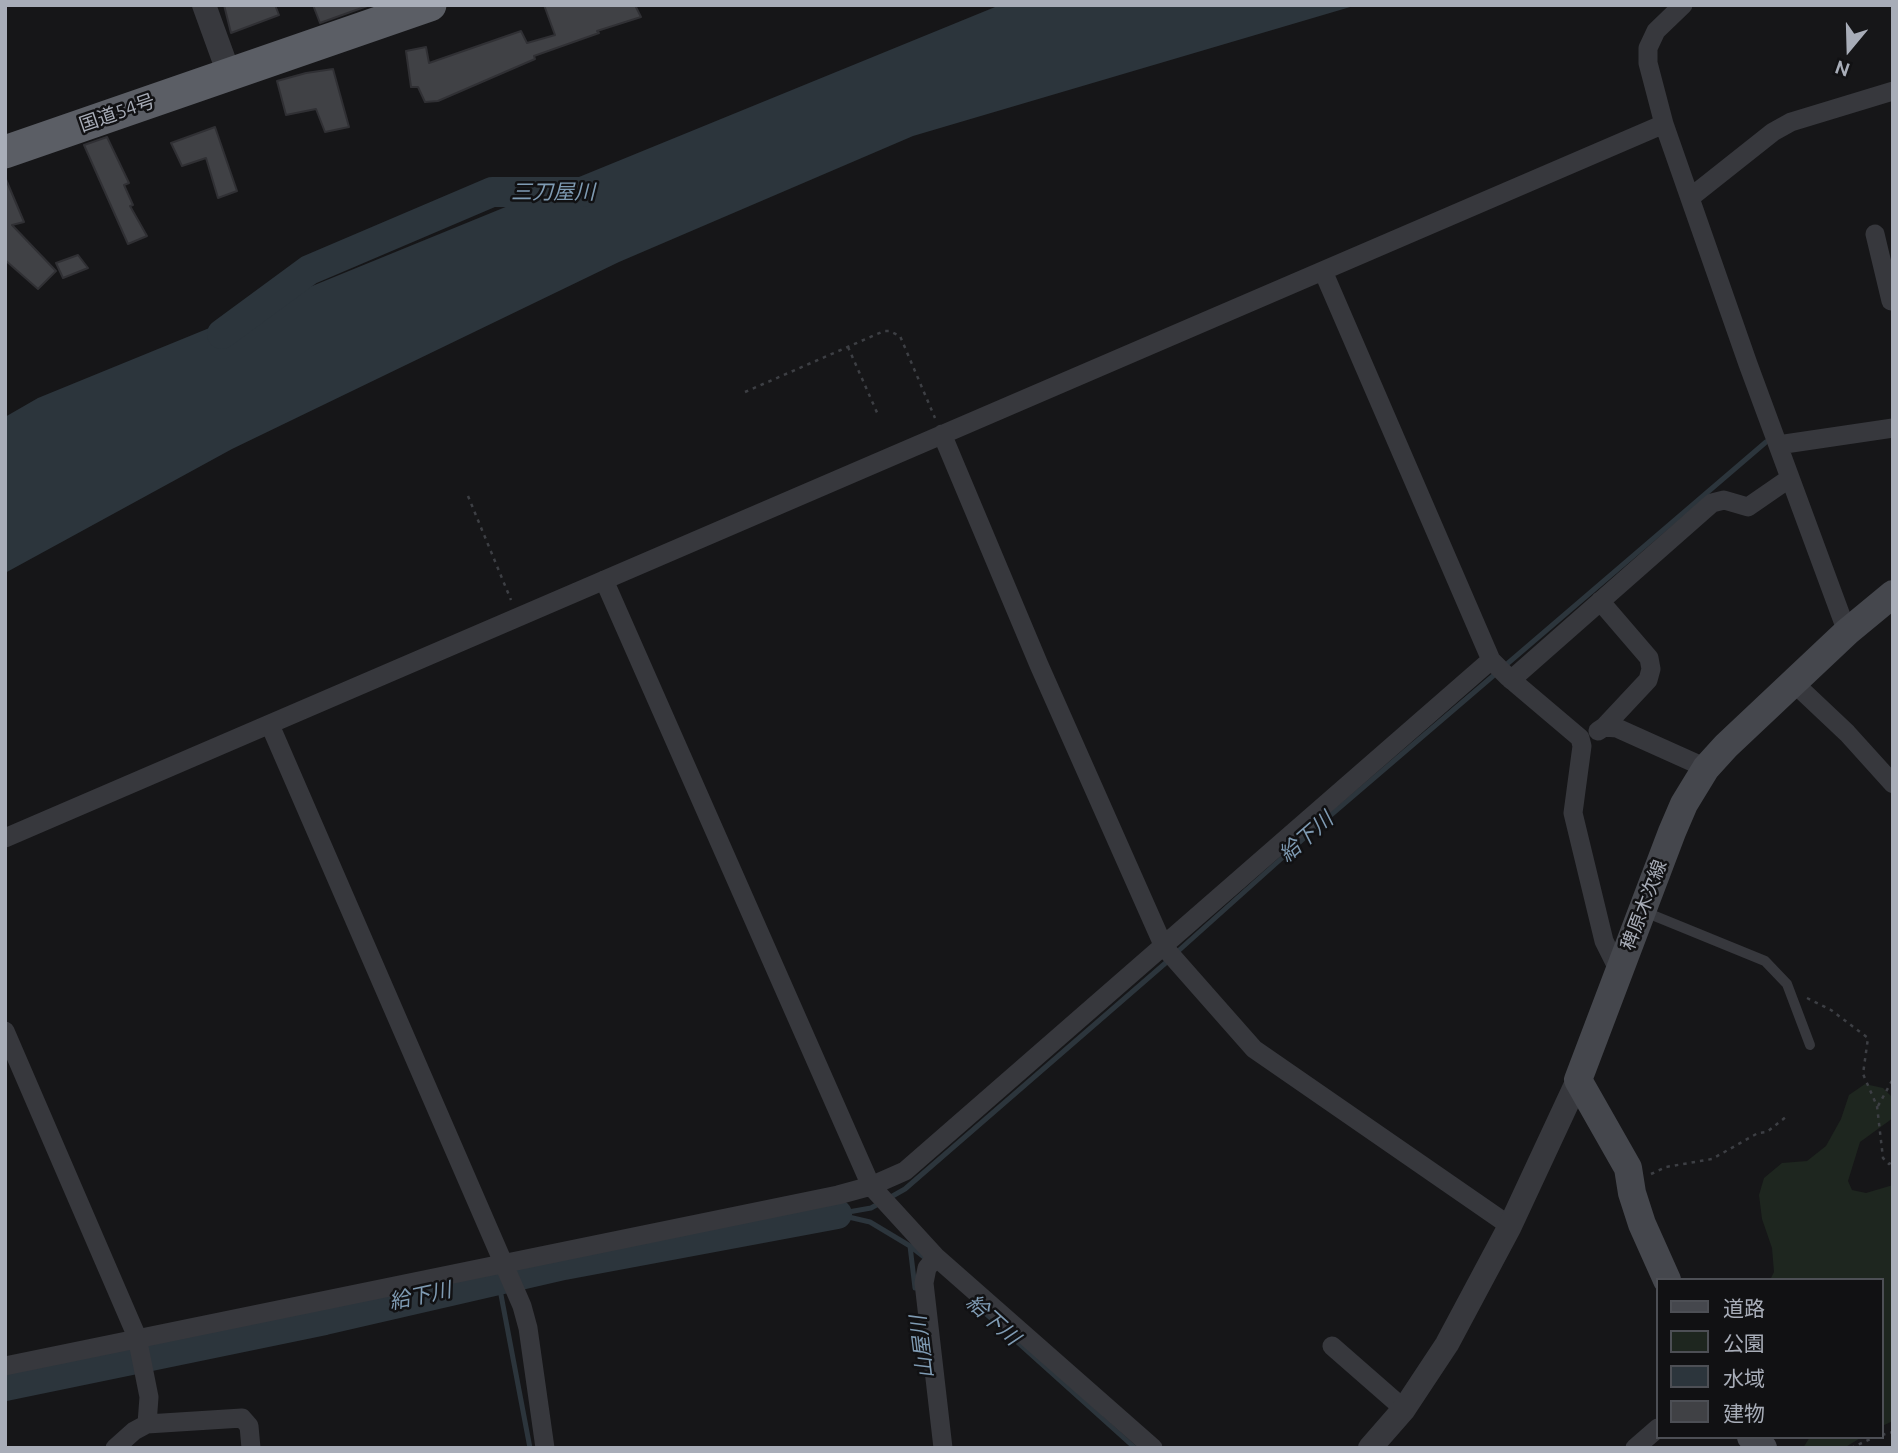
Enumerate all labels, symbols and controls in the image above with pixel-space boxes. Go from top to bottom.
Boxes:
north arrow [1814,14,1884,84]
text: N [1832,56,1852,82]
street label: 国道54号 [76,89,158,137]
water label: 三刀屋川 [511,179,595,205]
water label: 給下川 [1274,807,1338,867]
street label: 稗原木次線 [1616,857,1672,953]
water label: 給下川 [387,1277,453,1315]
legend [1657,1278,1884,1439]
water label: 給下川 [961,1290,1025,1350]
text: 道路 [1723,1296,1765,1320]
water label: 山屋川 [906,1314,938,1380]
text: 公園 [1723,1331,1765,1355]
text: 水域 [1723,1366,1765,1390]
text: 建物 [1723,1401,1765,1425]

